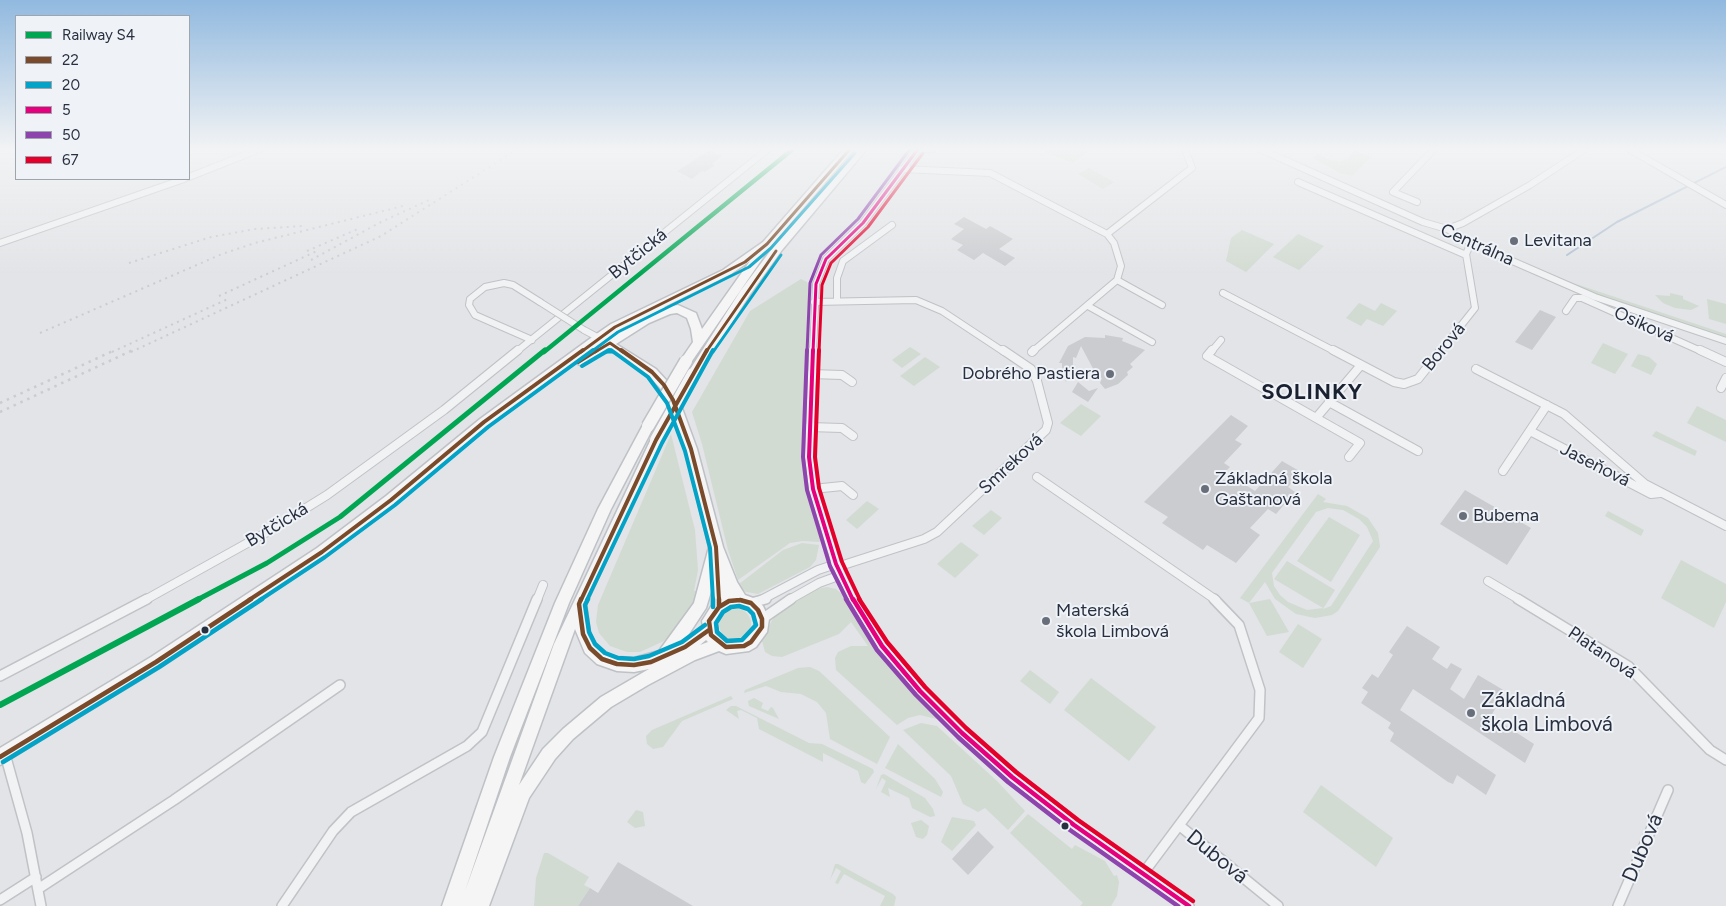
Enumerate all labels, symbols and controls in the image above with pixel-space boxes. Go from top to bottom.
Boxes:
legend [15,15,190,180]
text: Railway S4 [62,26,135,44]
text: 22 [62,51,79,69]
text: 20 [62,76,80,94]
text: 5 [62,101,71,119]
text: 50 [62,126,80,144]
text: 67 [62,151,79,169]
street label: Centrálna [1437,219,1517,271]
street label: Bytčická [605,224,671,284]
place label: Levitana [1524,230,1592,252]
marker: Levitana [1508,235,1520,247]
street label: Osiková [1611,302,1677,348]
street label: Borová [1418,318,1470,376]
place label: Dobrého Pastiera [962,363,1100,385]
marker: Dobrého Pastiera [1104,368,1116,380]
district label: SOLINKY [1260,380,1364,406]
street label: Smreková [975,429,1047,499]
street label: Jaseňová [1557,438,1633,492]
place label: Základná škola Gaštanová [1215,468,1332,510]
marker: Základná škola Gaštanová [1199,483,1211,495]
street label: Bytčická [242,498,312,552]
place label: Bubema [1473,505,1539,527]
marker: Bubema [1457,510,1469,522]
place label: Materská škola Limbová [1056,600,1169,642]
marker: Materská škola Limbová [1040,615,1052,627]
street label: Platanová [1564,622,1640,684]
unlabelled marker [200,625,210,635]
place label: Základná škola Limbová [1481,688,1613,738]
marker: Základná škola Limbová [1465,707,1477,719]
street label: Dubová [1617,810,1669,886]
unlabelled marker [1060,821,1070,831]
street label: Dubová [1181,825,1253,889]

